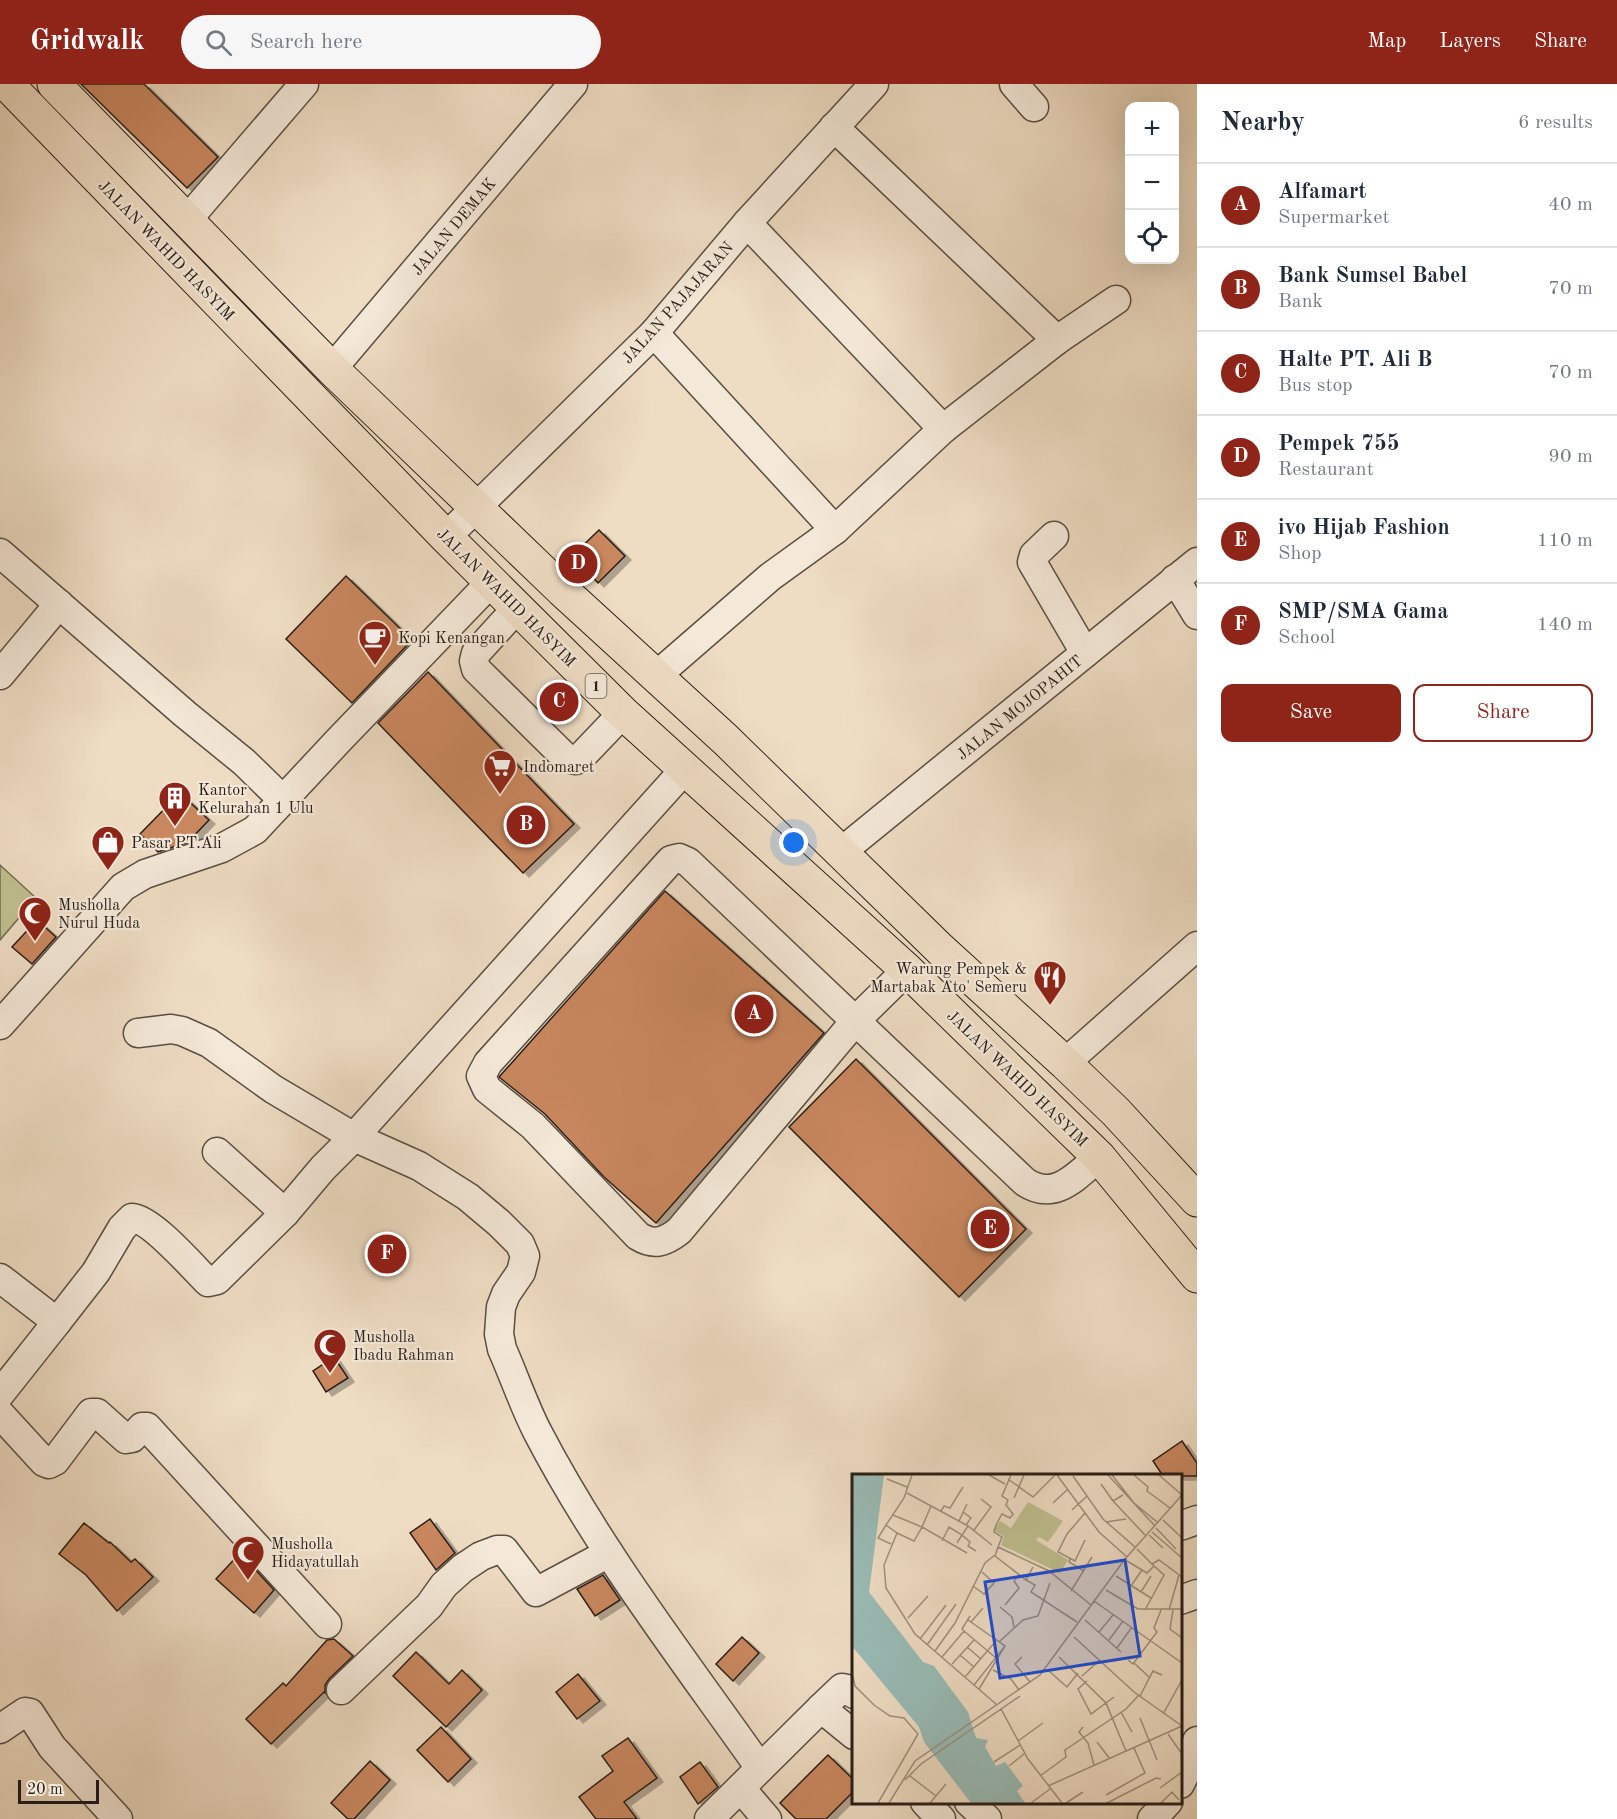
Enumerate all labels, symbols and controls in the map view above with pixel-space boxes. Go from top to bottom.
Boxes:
search box [181,15,601,69]
icon: search [202,26,235,59]
text: Gridwalk [30,28,145,56]
text: Search here [250,31,362,53]
text: Map [1367,31,1406,52]
text: Layers [1439,31,1501,52]
text: Share [1534,31,1587,52]
map controls [1125,102,1179,264]
button: + [1125,102,1179,156]
text: Nearby [1221,110,1305,136]
text: 6 results [1518,113,1593,133]
button: − [1125,156,1179,210]
street label: JALAN DEMAK [410,176,499,279]
street label: JALAN WAHID HASYIM [94,178,237,325]
text: Alfamart [1278,181,1367,203]
text: A [1233,195,1248,215]
text: 40 m [1548,195,1593,215]
text: Supermarket [1278,208,1389,228]
button: locate [1125,210,1179,264]
street label: JALAN PAJAJARAN [620,240,737,367]
text: Bank Sumsel Babel [1278,265,1467,287]
text: B [1233,279,1248,299]
text: 70 m [1548,279,1593,299]
text: Bank [1278,292,1323,312]
text: Halte PT. Ali B [1278,349,1432,371]
text: C [1234,363,1247,383]
text: 70 m [1548,363,1593,383]
text: Bus stop [1278,376,1353,396]
text: Pempek 755 [1278,433,1399,455]
text: D [1233,447,1248,467]
text: 90 m [1548,447,1593,467]
text: Restaurant [1278,460,1374,480]
text: ivo Hijab Fashion [1278,517,1450,539]
street label: JALAN WAHID HASYIM [434,524,580,670]
text: E [1234,531,1247,551]
text: 110 m [1537,531,1593,551]
pin: D [558,542,598,586]
text: Shop [1278,544,1322,564]
text: SMP/SMA Gama [1278,601,1448,623]
text: F [1234,615,1247,635]
text: 140 m [1537,615,1593,635]
cafe icon: Kopi Kenangan [357,619,393,666]
text: School [1278,628,1335,648]
place label: Kopi Kenangan [398,631,505,647]
street label: JALAN MOJOPAHIT [954,653,1086,764]
road number: 1 [586,674,606,698]
pin: C [540,680,578,724]
button: Save [1221,684,1401,742]
button: Share [1413,684,1593,742]
supermarket icon: Indomaret [482,748,518,795]
place label: Indomaret [523,760,595,776]
building icon: Kantor Kelurahan 1 Ulu [157,780,193,827]
place label: Kantor Kelurahan 1 Ulu [198,783,314,817]
pin: B [506,802,546,848]
shop icon: Pasar PT.Ali [90,824,126,871]
your location [779,828,808,857]
place label: Pasar PT.Ali [131,836,222,852]
mosque icon: Musholla Nurul Huda [17,895,53,942]
place label: Musholla Nurul Huda [58,898,140,932]
restaurant icon: Warung Pempek & Martabak Ato' Semeru [1032,959,1068,1006]
place label: Warung Pempek & Martabak Ato' Semeru [870,962,1027,996]
pin: A [734,992,774,1036]
street label: JALAN WAHID HASYIM [943,1008,1090,1151]
pin: E [970,1206,1010,1252]
pin: F [368,1232,406,1276]
mosque icon: Musholla Ibadu Rahman [312,1327,348,1374]
place label: Musholla Ibadu Rahman [353,1330,454,1364]
inset map [852,1474,1182,1804]
mosque icon: Musholla Hidayatullah [230,1534,266,1581]
place label: Musholla Hidayatullah [271,1537,359,1571]
scale bar [18,1777,99,1804]
text: 20 m [27,1782,63,1798]

